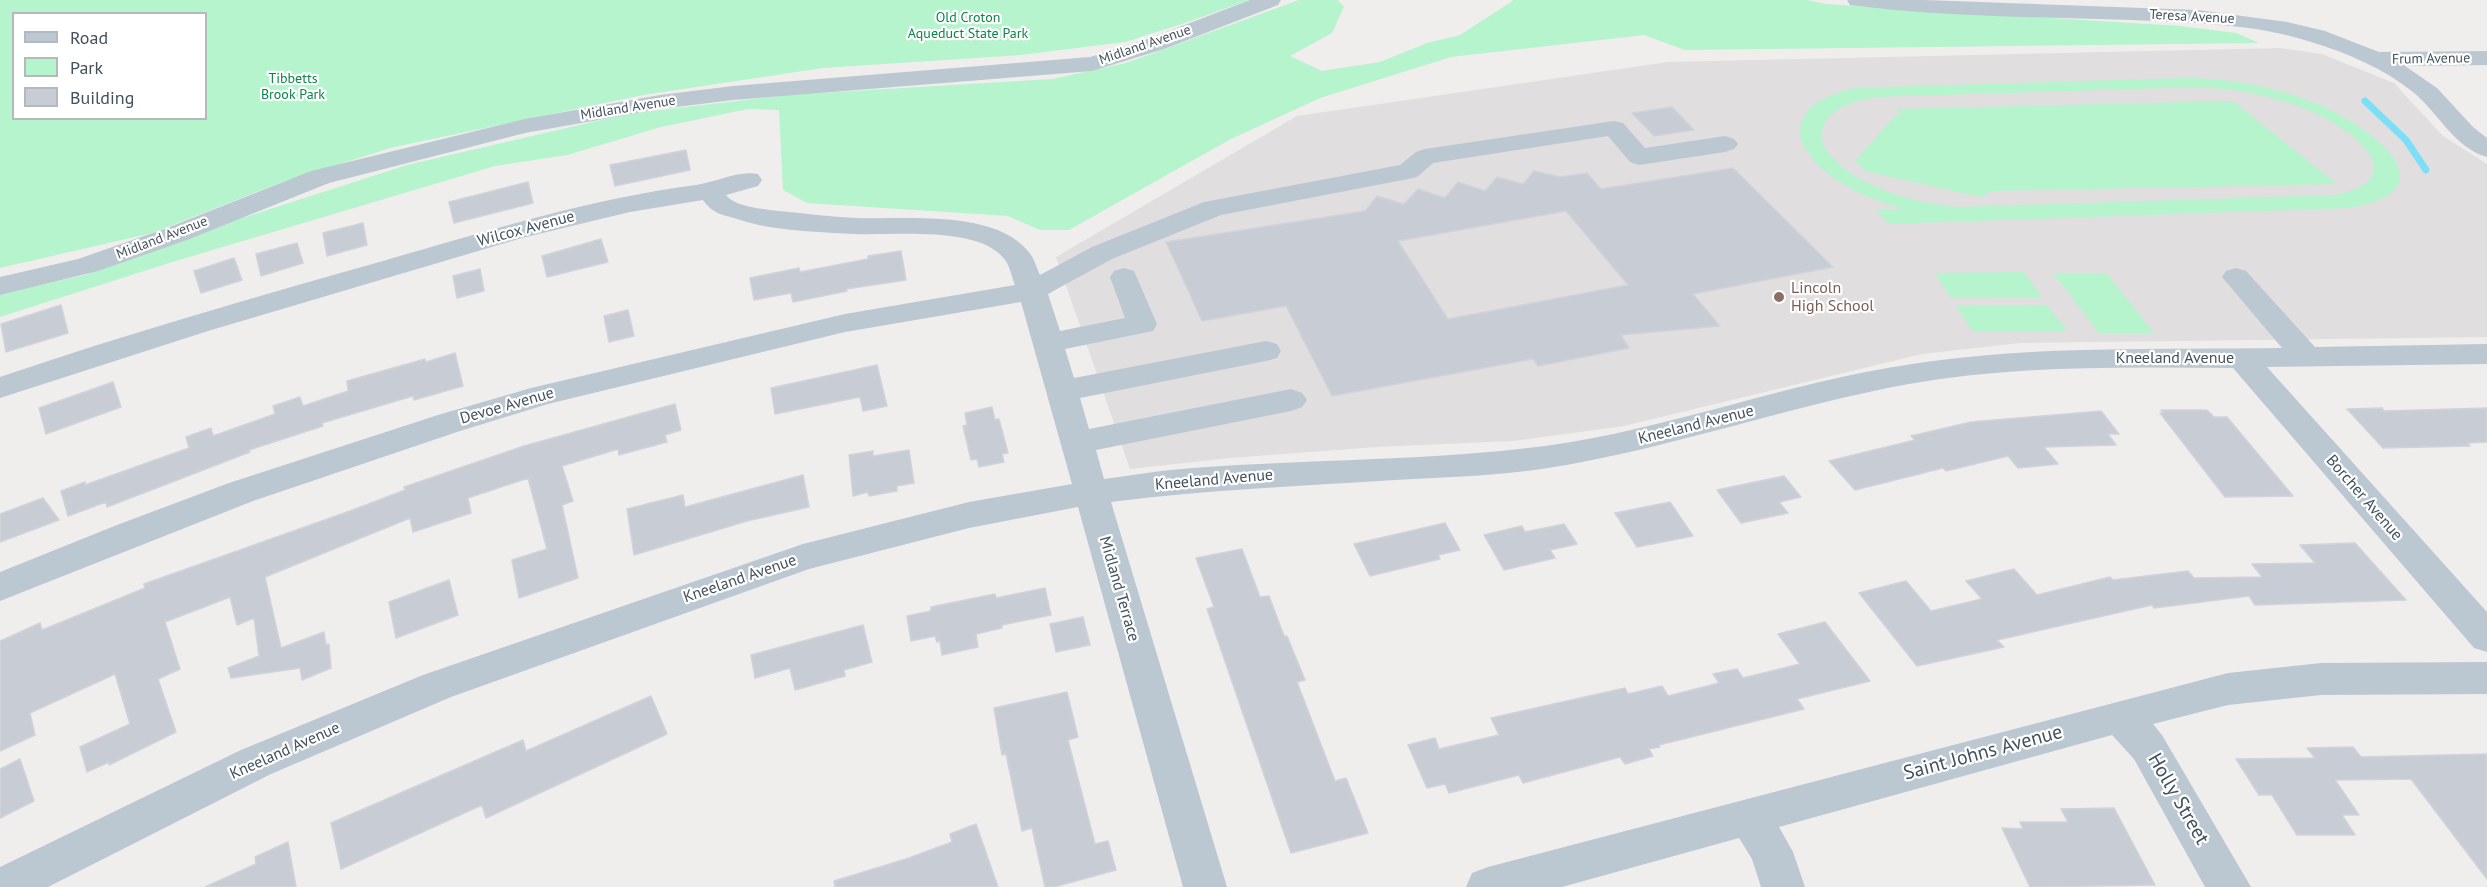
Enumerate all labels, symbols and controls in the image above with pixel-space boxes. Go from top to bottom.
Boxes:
street label: Teresa Avenue [2149,6,2235,28]
park label: Old Croton Aqueduct State Park [908,10,1028,42]
legend [12,12,207,120]
street label: Midland Avenue [1097,21,1193,69]
text: Road [70,26,108,49]
street label: Frum Avenue [2392,50,2470,68]
text: Park [70,56,103,79]
park label: Tibbetts Brook Park [261,71,325,104]
text: Building [70,86,134,109]
street label: Midland Avenue [579,92,677,124]
street label: Wilcox Avenue [475,207,577,251]
street label: Midland Avenue [114,213,210,263]
place label: Lincoln High School [1791,278,1874,316]
marker: Lincoln High School [1772,290,1786,304]
street label: Kneeland Avenue [2116,348,2234,368]
street label: Devoe Avenue [458,383,556,429]
street label: Kneeland Avenue [1636,401,1756,449]
street label: Borcher Avenue [2322,451,2406,545]
street label: Kneeland Avenue [1154,465,1274,495]
street label: Midland Terrace [1095,534,1143,644]
street label: Kneeland Avenue [681,551,799,607]
street label: Kneeland Avenue [227,718,343,784]
street label: Saint Johns Avenue [1901,720,2065,786]
street label: Holly Street [2142,749,2214,849]

